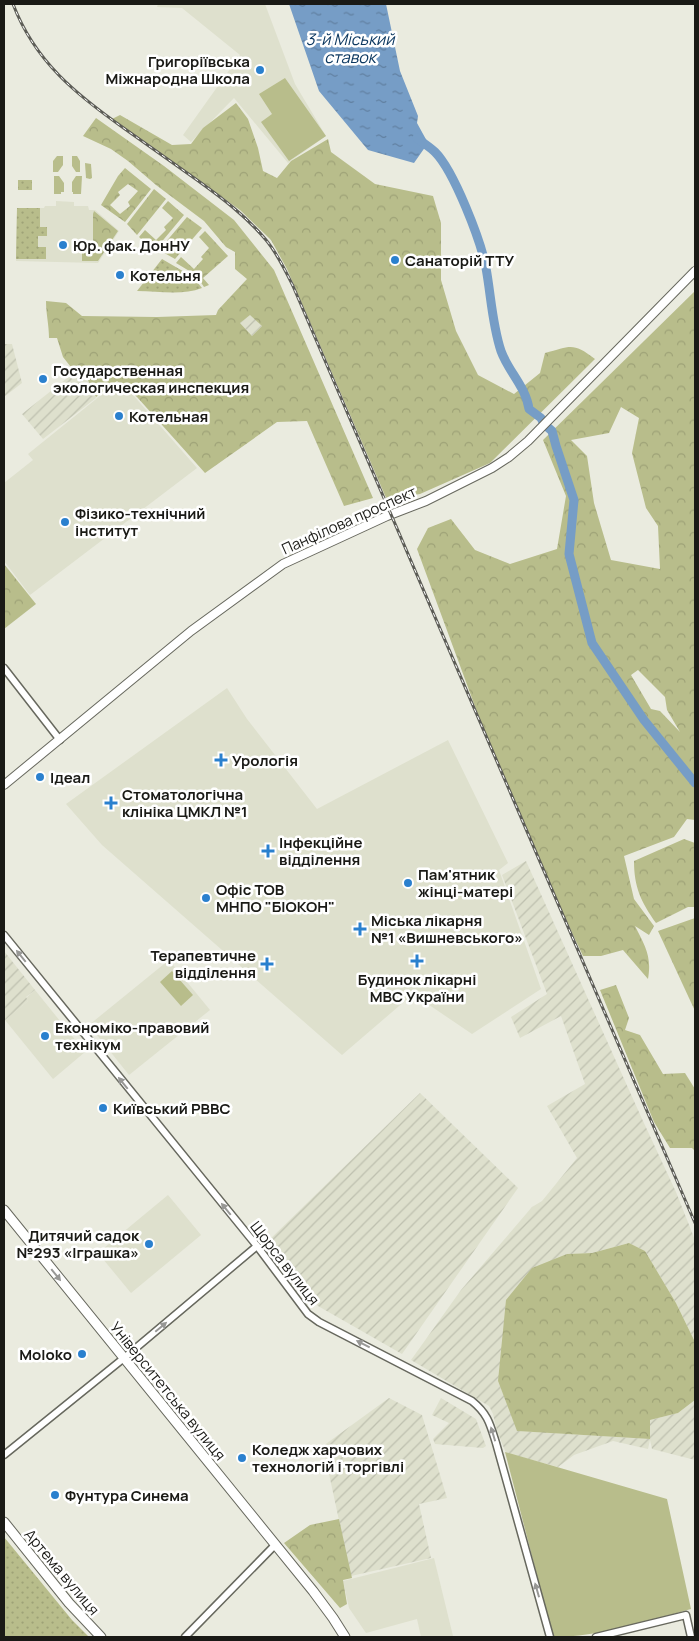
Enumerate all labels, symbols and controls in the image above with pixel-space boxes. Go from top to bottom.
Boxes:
water label: 3-й Міський ставок [306,28,396,68]
place label: Григоріївська Міжнародна Школа [105,51,250,89]
marker: Григоріївська Міжнародна Школа [254,64,266,76]
place label: Юр. фак. ДонНУ [73,235,190,256]
marker: Юр. фак. ДонНУ [57,239,69,251]
place label: Санаторій ТТУ [405,250,514,271]
marker: Санаторій ТТУ [389,254,401,266]
place label: Котельня [130,265,201,286]
marker: Котельня [114,269,126,281]
place label: Государственная экологическая инспекция [53,360,249,398]
marker: Государственная экологическая инспекция [37,373,49,385]
place label: Котельная [129,406,208,427]
marker: Котельная [113,410,125,422]
street label: Панфілова проспект [278,481,420,559]
place label: Фізико-технічний інститут [75,503,205,541]
marker: Фізико-технічний інститут [59,516,71,528]
place label: Урологія [232,750,298,771]
marker: Урологія [214,753,228,767]
place label: Ідеал [50,767,90,788]
marker: Ідеал [34,771,46,783]
place label: Стоматологічна клініка ЦМКЛ №1 [122,784,248,822]
marker: Стоматологічна клініка ЦМКЛ №1 [104,796,118,810]
place label: Інфекційне відділення [279,832,362,870]
marker: Інфекційне відділення [261,844,275,858]
place label: Пам'ятник жінці-матері [418,864,513,902]
marker: Пам'ятник жінці-матері [402,877,414,889]
place label: Офіс ТОВ МНПО "БІОКОН" [216,879,335,917]
marker: Офіс ТОВ МНПО "БІОКОН" [200,892,212,904]
place label: Міська лікарня №1 «Вишневського» [371,910,523,948]
marker: Міська лікарня №1 «Вишневського» [353,922,367,936]
place label: Терапевтичне відділення [150,945,256,983]
one-way arrow [16,950,27,963]
marker: Будинок лікарні МВС України [410,954,424,968]
marker: Терапевтичне відділення [260,957,274,971]
place label: Будинок лікарні МВС України [358,969,476,1007]
place label: Економіко-правовий технікум [55,1017,209,1055]
marker: Економіко-правовий технікум [39,1030,51,1042]
one-way arrow [118,1077,129,1090]
place label: Київський РВВС [113,1098,230,1119]
marker: Київський РВВС [97,1102,109,1114]
one-way arrow [221,1202,232,1215]
street label: Щорса вулиця [245,1217,325,1309]
place label: Дитячий садок №293 «Іграшка» [17,1225,140,1263]
marker: Дитячий садок №293 «Іграшка» [143,1238,155,1250]
one-way arrow [51,1268,62,1281]
street label: Університетська вулиця [105,1317,231,1465]
one-way arrow [154,1321,167,1332]
one-way arrow [356,1340,371,1349]
place label: Moloko [19,1344,72,1365]
marker: Moloko [76,1348,88,1360]
one-way arrow [488,1426,496,1441]
place label: Коледж харчових технологій і торгівлі [252,1439,404,1477]
marker: Коледж харчових технологій і торгівлі [236,1452,248,1464]
place label: Фунтура Синема [65,1485,189,1506]
marker: Фунтура Синема [49,1489,61,1501]
street label: Артема вулиця [20,1524,104,1620]
one-way arrow [533,1583,541,1598]

